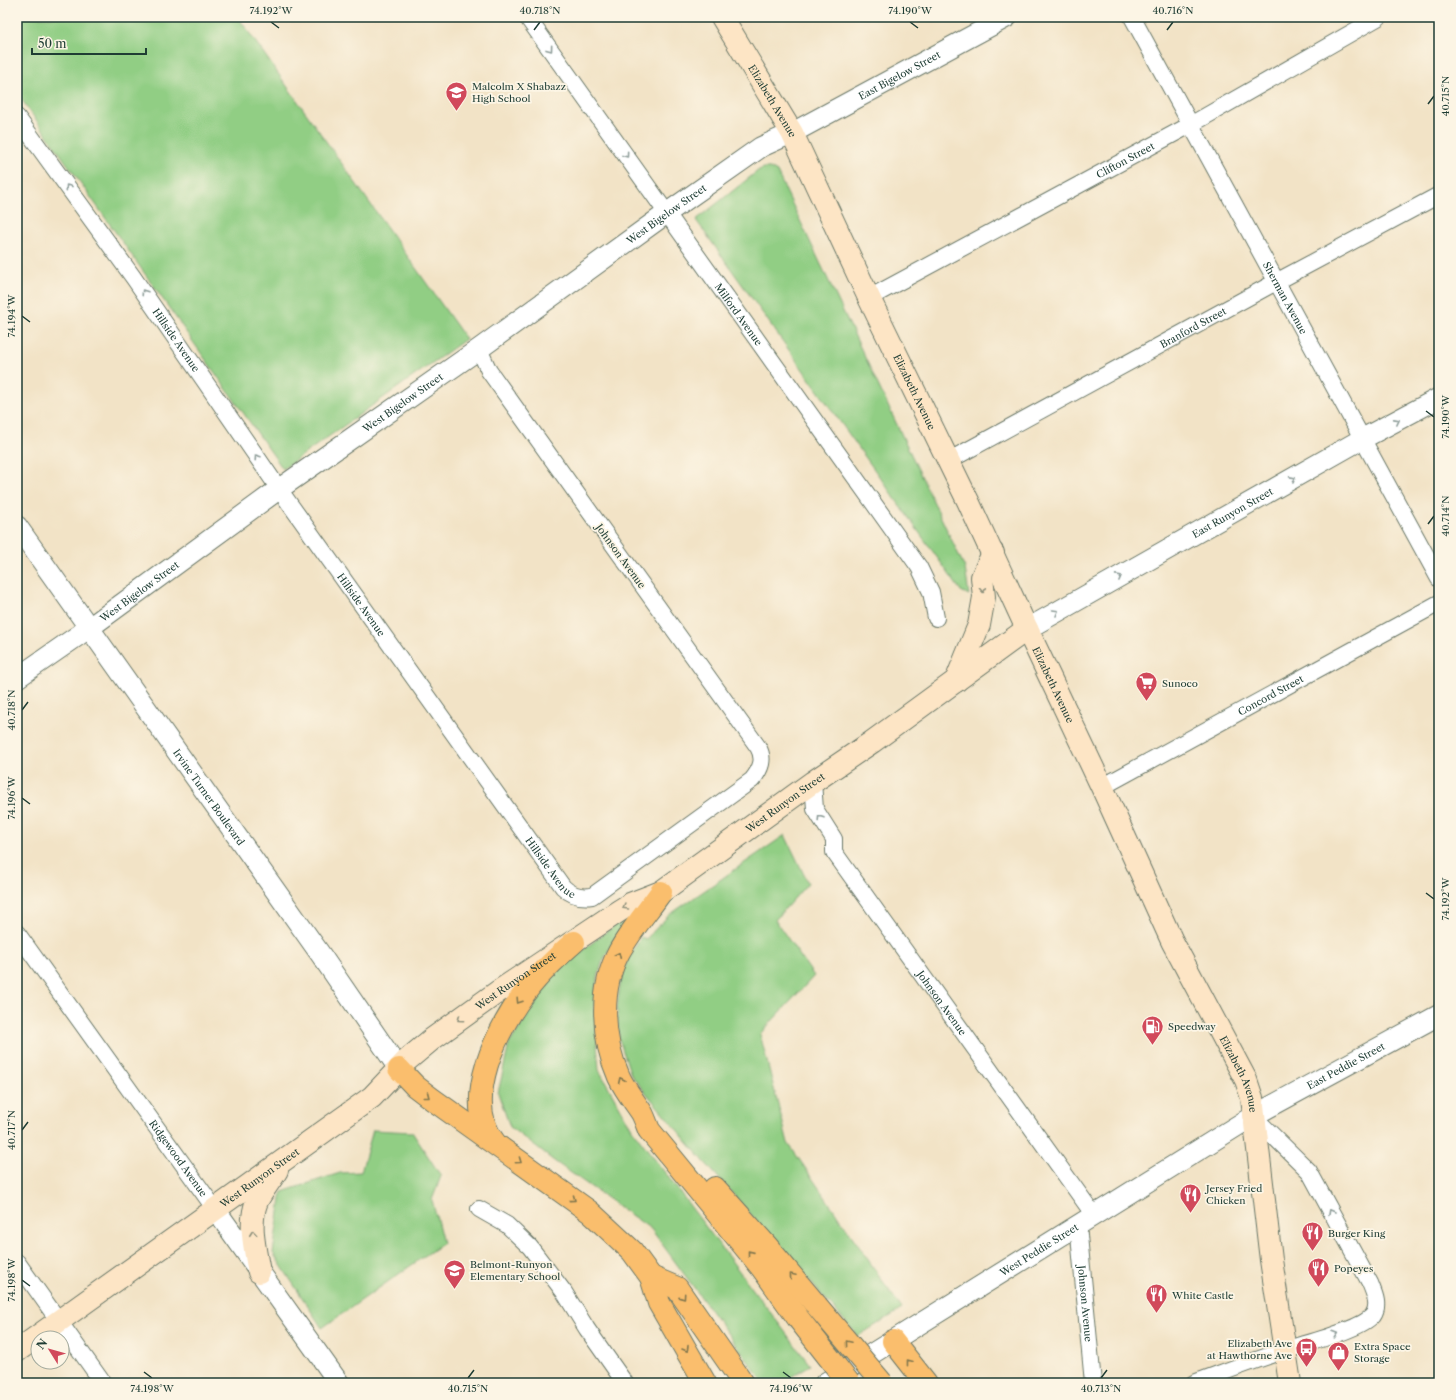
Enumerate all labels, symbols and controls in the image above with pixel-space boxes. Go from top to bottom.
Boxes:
text: 74.192°W [249,4,294,17]
text: 40.718°N [519,4,561,17]
text: 74.190°W [888,4,933,17]
text: 40.716°N [1153,4,1193,17]
scale bar [32,30,146,56]
text: 50 m [38,36,67,51]
one-way arrow [545,44,552,51]
street label: East Bigelow Street [856,48,943,103]
street label: Elizabeth Avenue [745,62,799,140]
text: 40.715°N [1439,76,1452,116]
school or university icon: Malcolm X Shabazz High School [443,79,469,112]
place label: Malcolm X Shabazz High School [472,80,566,105]
street label: Clifton Street [1094,139,1157,181]
one-way arrow [621,150,628,157]
street label: West Bigelow Street [623,181,709,248]
one-way arrow [66,184,73,191]
street label: Sherman Avenue [1260,259,1310,337]
street label: Milford Avenue [712,281,765,349]
one-way arrow [141,289,149,296]
text: 74.194°W [5,293,18,338]
street label: Branford Street [1158,304,1229,351]
street label: Hillside Avenue [149,306,203,375]
street label: Elizabeth Avenue [890,352,938,432]
street label: West Bigelow Street [359,370,446,436]
text: 74.190°W [1439,394,1452,439]
one-way arrow [1393,418,1400,426]
one-way arrow [254,454,262,461]
one-way arrow [1289,476,1296,483]
street label: East Runyon Street [1190,485,1276,541]
text: 40.714°N [1439,496,1452,536]
street label: Johnson Avenue [592,520,649,591]
street label: West Bigelow Street [97,558,182,625]
street label: Hillside Avenue [334,571,388,639]
one-way arrow [1115,574,1122,581]
one-way arrow [979,587,988,593]
one-way arrow [1052,610,1059,617]
street label: Elizabeth Avenue [1029,645,1077,725]
supermarket icon: Sunoco [1133,670,1159,703]
street label: Concord Street [1236,672,1306,719]
place label: Sunoco [1162,677,1198,690]
text: 40.718°N [5,689,18,731]
street label: Irvine Turner Boulevard [170,746,247,848]
street label: West Runyon Street [742,770,828,836]
text: 74.196°W [5,775,18,820]
one-way arrow [817,815,825,822]
street label: Hillside Avenue [522,834,578,901]
text: 74.192°W [1439,876,1452,921]
one-way arrow [622,903,629,910]
street label: West Runyon Street [472,949,559,1013]
one-way arrow [613,951,621,959]
street label: Johnson Avenue [913,966,969,1038]
one-way arrow [516,997,524,1004]
fuel station icon: Speedway [1140,1013,1166,1046]
one-way arrow [458,1014,465,1021]
place label: Speedway [1168,1020,1216,1033]
street label: Elizabeth Avenue [1217,1034,1260,1114]
street label: East Peddie Street [1305,1039,1388,1092]
one-way arrow [618,1077,626,1085]
one-way arrow [423,1091,430,1098]
text: 40.717°N [5,1110,18,1150]
street label: Ridgewood Avenue [146,1117,210,1200]
street label: West Runyon Street [217,1145,302,1211]
one-way arrow [515,1156,522,1164]
restaurant icon: Jersey Fried Chicken [1177,1181,1203,1214]
place label: Jersey Fried Chicken [1204,1182,1262,1207]
one-way arrow [568,1194,575,1201]
one-way arrow [1328,1208,1336,1216]
street label: West Peddie Street [997,1220,1081,1280]
restaurant icon: Burger King [1299,1220,1325,1253]
place label: Burger King [1328,1227,1386,1240]
one-way arrow [249,1230,258,1236]
one-way arrow [747,1250,754,1257]
restaurant icon: Popeyes [1305,1255,1331,1288]
text: 74.198°W [5,1257,18,1302]
school or university icon: Belmont-Runyon Elementary School [442,1257,468,1290]
place label: Belmont-Runyon Elementary School [470,1258,560,1283]
place label: Popeyes [1334,1262,1373,1275]
street label: Johnson Avenue [1075,1263,1095,1343]
one-way arrow [789,1273,796,1280]
restaurant icon: White Castle [1143,1282,1169,1315]
place label: White Castle [1171,1289,1234,1302]
one-way arrow [678,1293,685,1300]
north arrow [30,1330,70,1370]
one-way arrow [1331,1330,1338,1339]
text: N [34,1336,51,1352]
bus stop icon: Elizabeth Ave at Hawthorne Ave [1294,1336,1320,1369]
place label: Elizabeth Ave at Hawthorne Ave [1207,1337,1292,1362]
shop icon: Extra Space Storage [1325,1339,1351,1372]
one-way arrow [845,1340,852,1347]
place label: Extra Space Storage [1354,1340,1411,1365]
one-way arrow [681,1345,688,1352]
one-way arrow [907,1360,914,1367]
text: 74.198°W [130,1382,175,1395]
text: 40.715°N [448,1382,488,1395]
text: 74.196°W [769,1382,814,1395]
text: 40.713°N [1081,1382,1121,1395]

